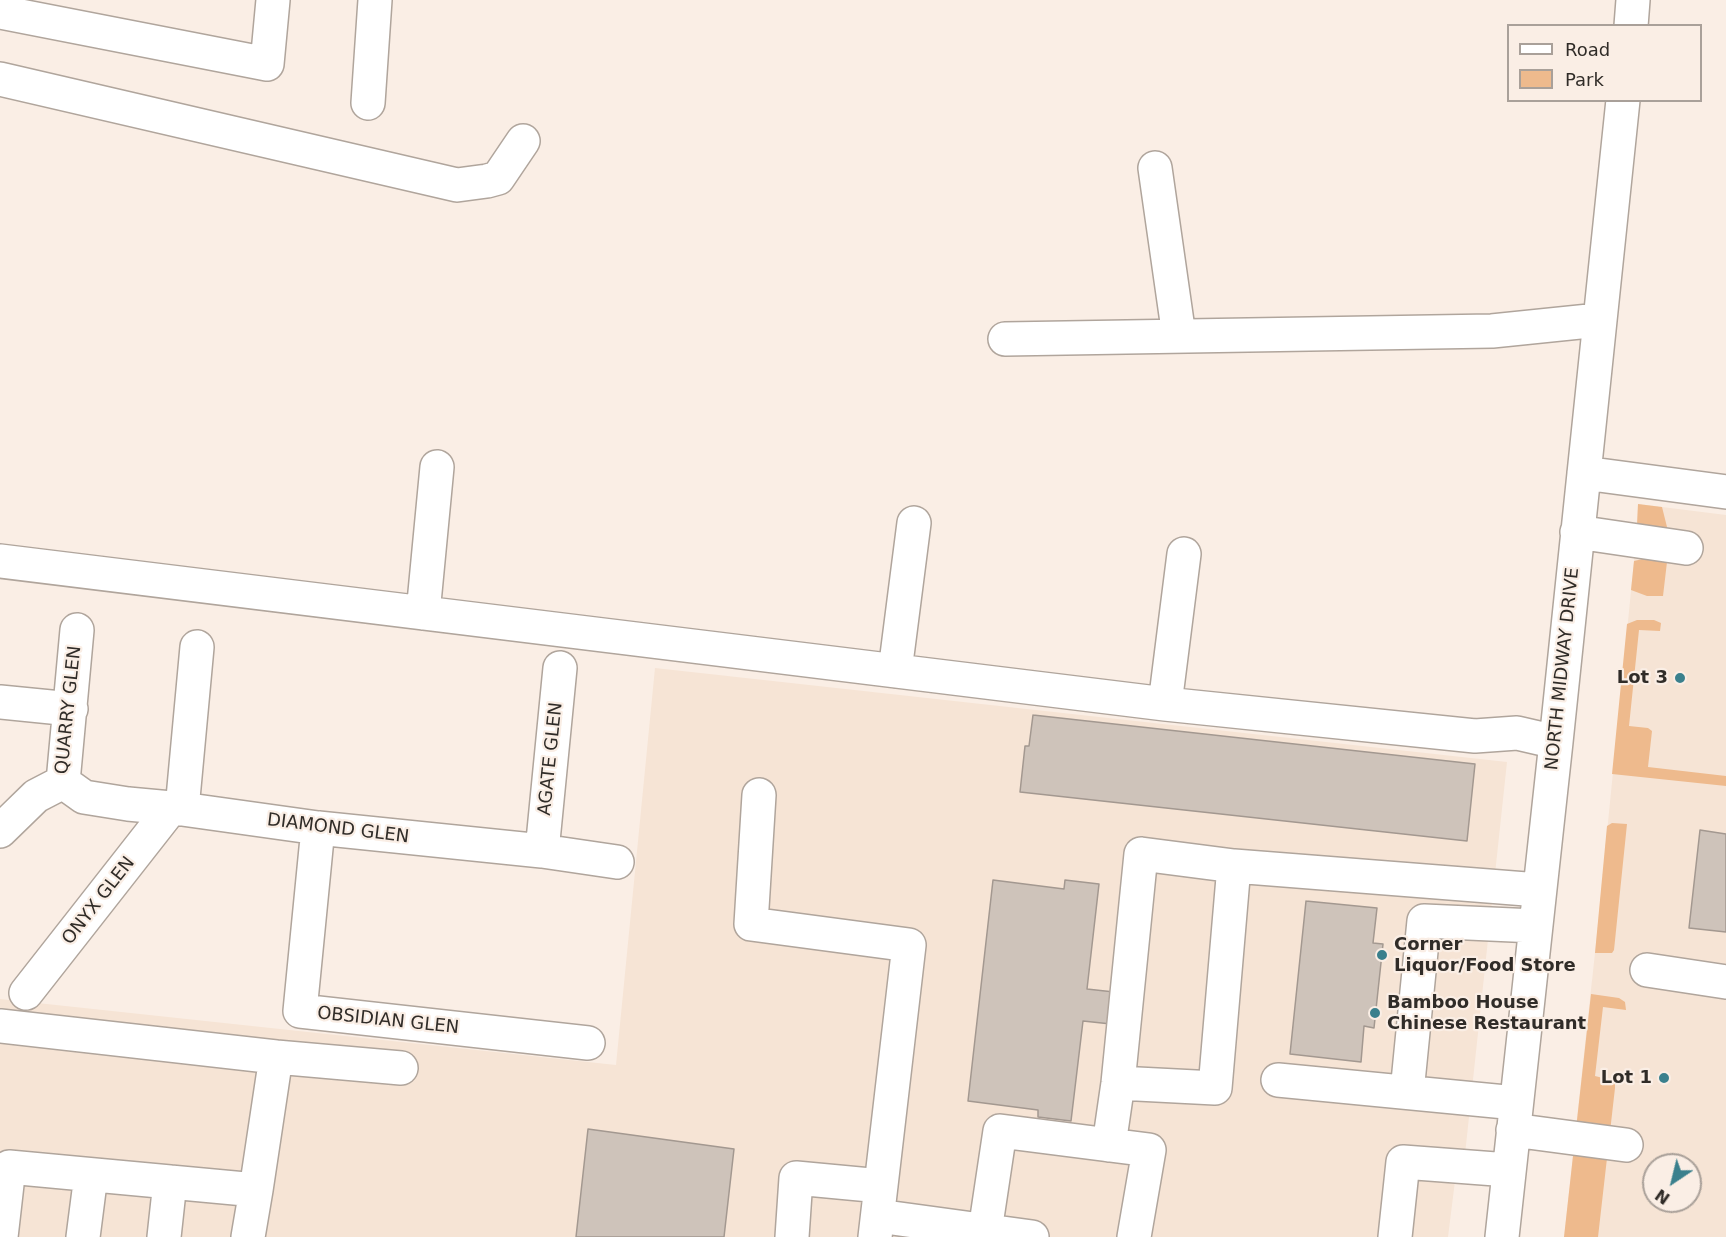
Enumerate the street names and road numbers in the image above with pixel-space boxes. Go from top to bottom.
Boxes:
street label: NORTH MIDWAY DRIVE [1542,567,1584,771]
street label: QUARRY GLEN [52,645,86,775]
street label: AGATE GLEN [534,701,568,817]
street label: DIAMOND GLEN [266,810,410,848]
street label: ONYX GLEN [58,853,140,949]
street label: OBSIDIAN GLEN [316,1003,460,1039]

